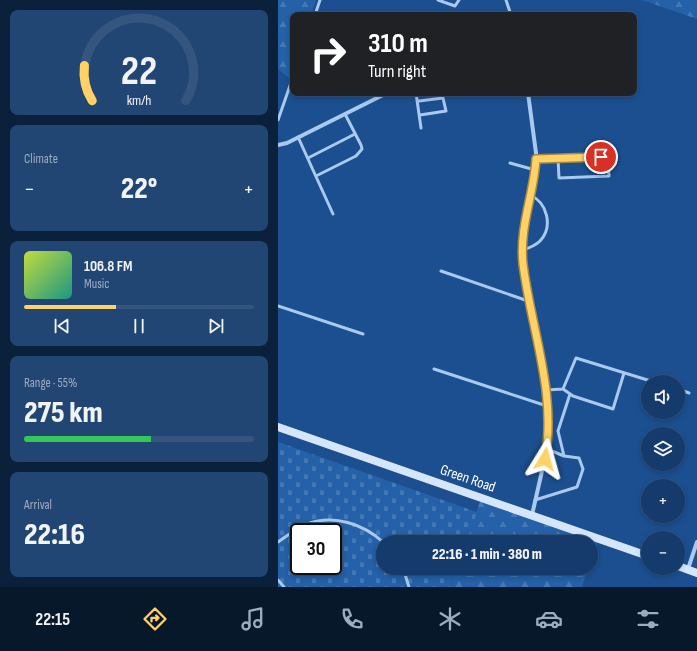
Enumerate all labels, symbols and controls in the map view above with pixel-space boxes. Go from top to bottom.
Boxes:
text: 310 m [368,27,428,60]
icon: right [302,28,354,80]
text: 22 [121,47,157,96]
text: Turn right [368,61,426,82]
text: km/h [127,91,151,108]
pin [584,140,618,174]
icon: arrive [590,146,612,168]
text: Climate [24,151,58,167]
text: 22° [121,171,157,207]
text: − [24,176,35,203]
text: + [243,176,254,203]
text: 106.8 FM [84,257,132,276]
text: Music [84,276,109,292]
icon: previous [51,315,73,337]
icon: pause [128,315,150,337]
icon: next [205,315,227,337]
text: Range · 55% [24,375,77,391]
map controls [641,375,685,575]
button: sound [641,375,685,419]
text: 275 km [24,395,103,431]
button: layers [641,427,685,471]
position arrow [524,438,566,480]
street label: Green Road [438,460,498,497]
button: + [641,479,685,523]
text: Arrival [24,497,52,513]
text: 22:16 [24,517,85,553]
speed limit sign: 30 [290,523,342,575]
button: − [641,531,685,575]
text: 22:16 · 1 min · 380 m [432,545,542,564]
icon: directions [141,605,169,633]
icon: music [239,605,267,633]
icon: phone [338,605,366,633]
icon: climate [436,605,464,633]
icon: car [535,605,563,633]
icon: filters [634,605,662,633]
text: 22:15 [35,609,70,630]

